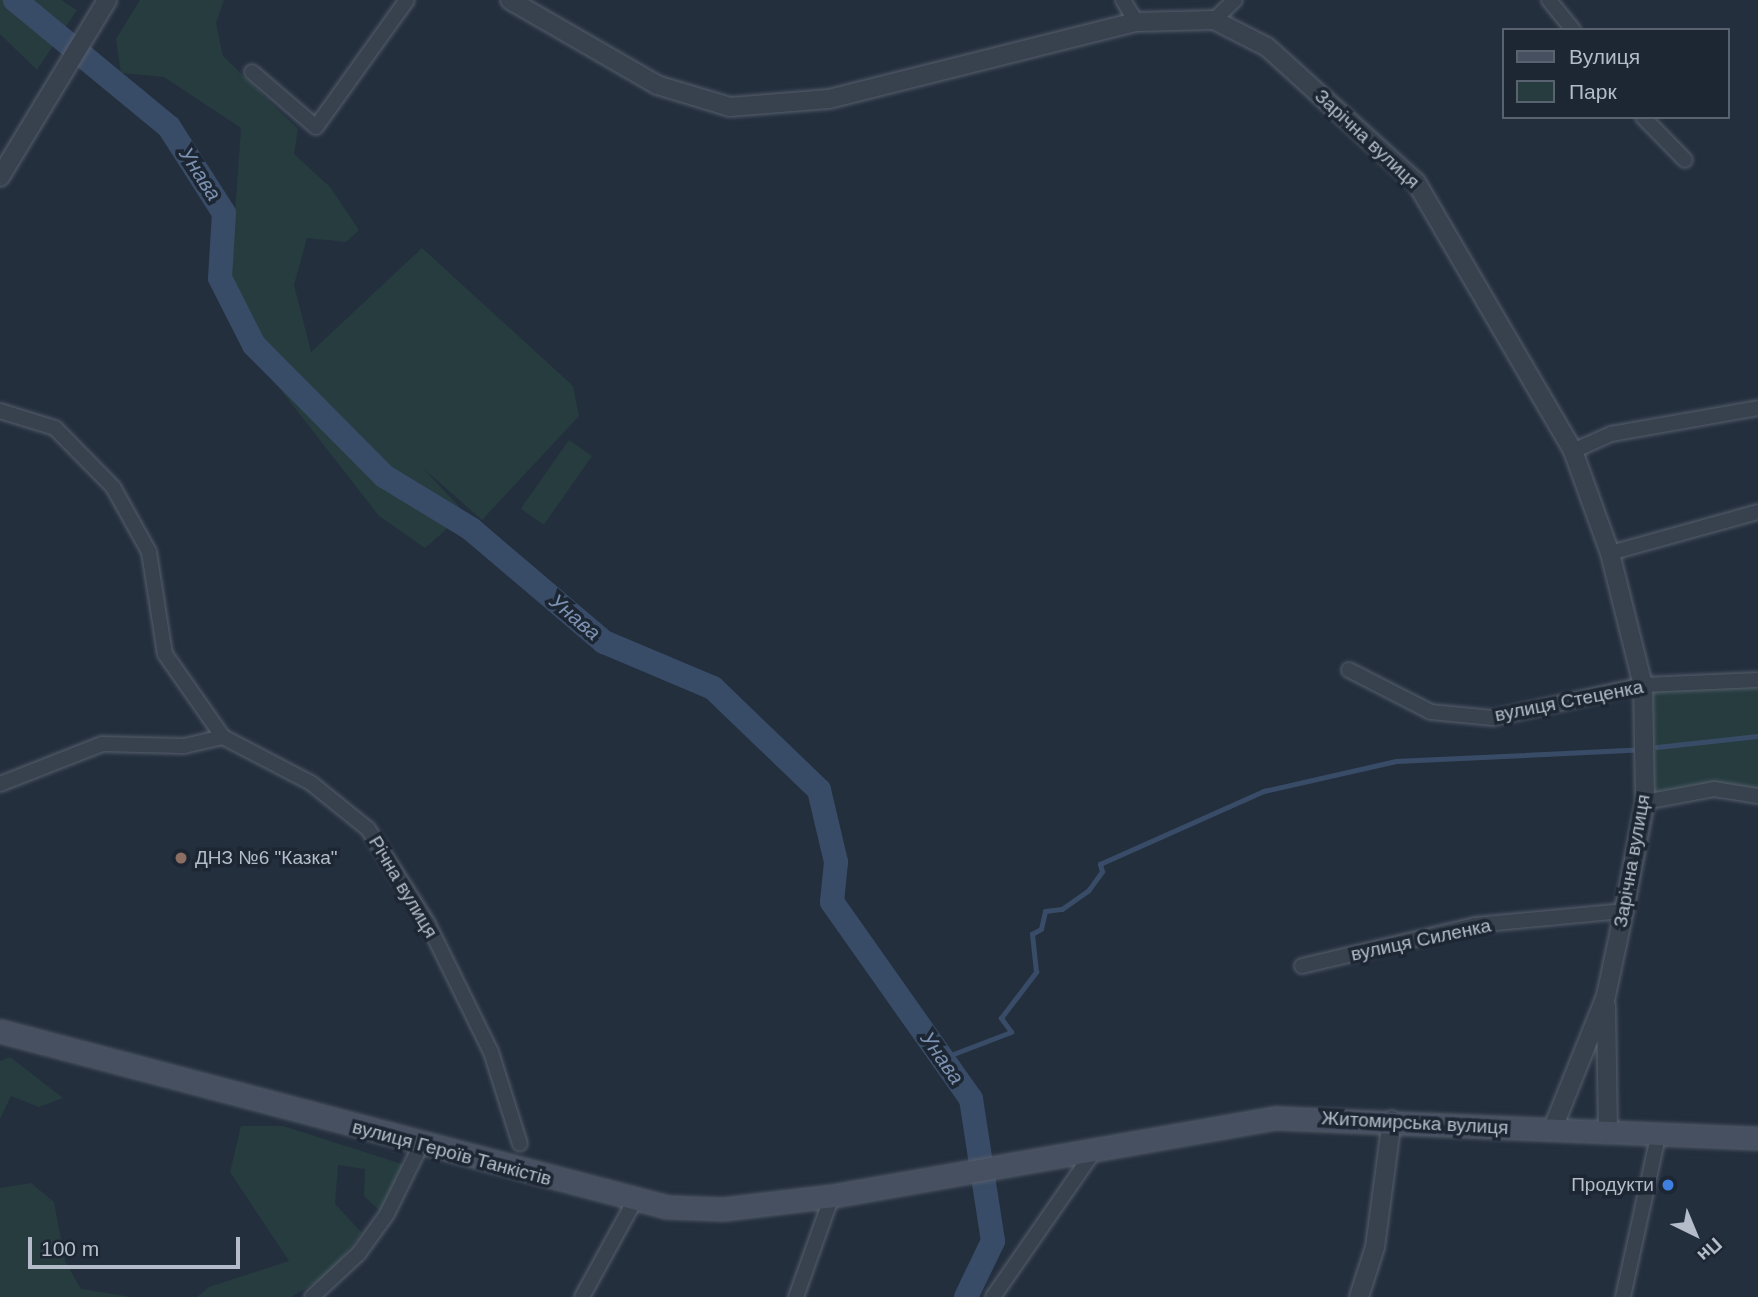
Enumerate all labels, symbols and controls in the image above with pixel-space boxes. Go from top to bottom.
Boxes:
legend [1502,28,1730,119]
text: Вулиця [1569,45,1640,68]
text: Парк [1569,80,1617,103]
street label: Зарічна вулиця [1310,85,1424,193]
water label: Унава [173,143,227,205]
water label: Унава [544,589,606,645]
street label: вулиця Стеценка [1493,675,1645,727]
street label: Зарічна вулиця [1609,793,1655,929]
street label: Річна вулиця [364,832,442,942]
place label: ДНЗ №6 "Казка" [195,847,337,869]
marker: ДНЗ №6 "Казка" [173,850,189,866]
street label: вулиця Силенка [1349,914,1493,966]
water label: Унава [915,1027,969,1089]
street label: Житомирська вулиця [1321,1107,1509,1139]
street label: вулиця Героїв Танкістів [350,1115,554,1191]
place label: Продукти [1571,1174,1654,1196]
marker: Продукти [1660,1177,1676,1193]
north arrow [1660,1199,1730,1269]
scale bar [32,1224,243,1268]
text: Пн [1693,1233,1726,1266]
text: 100 m [41,1237,99,1260]

